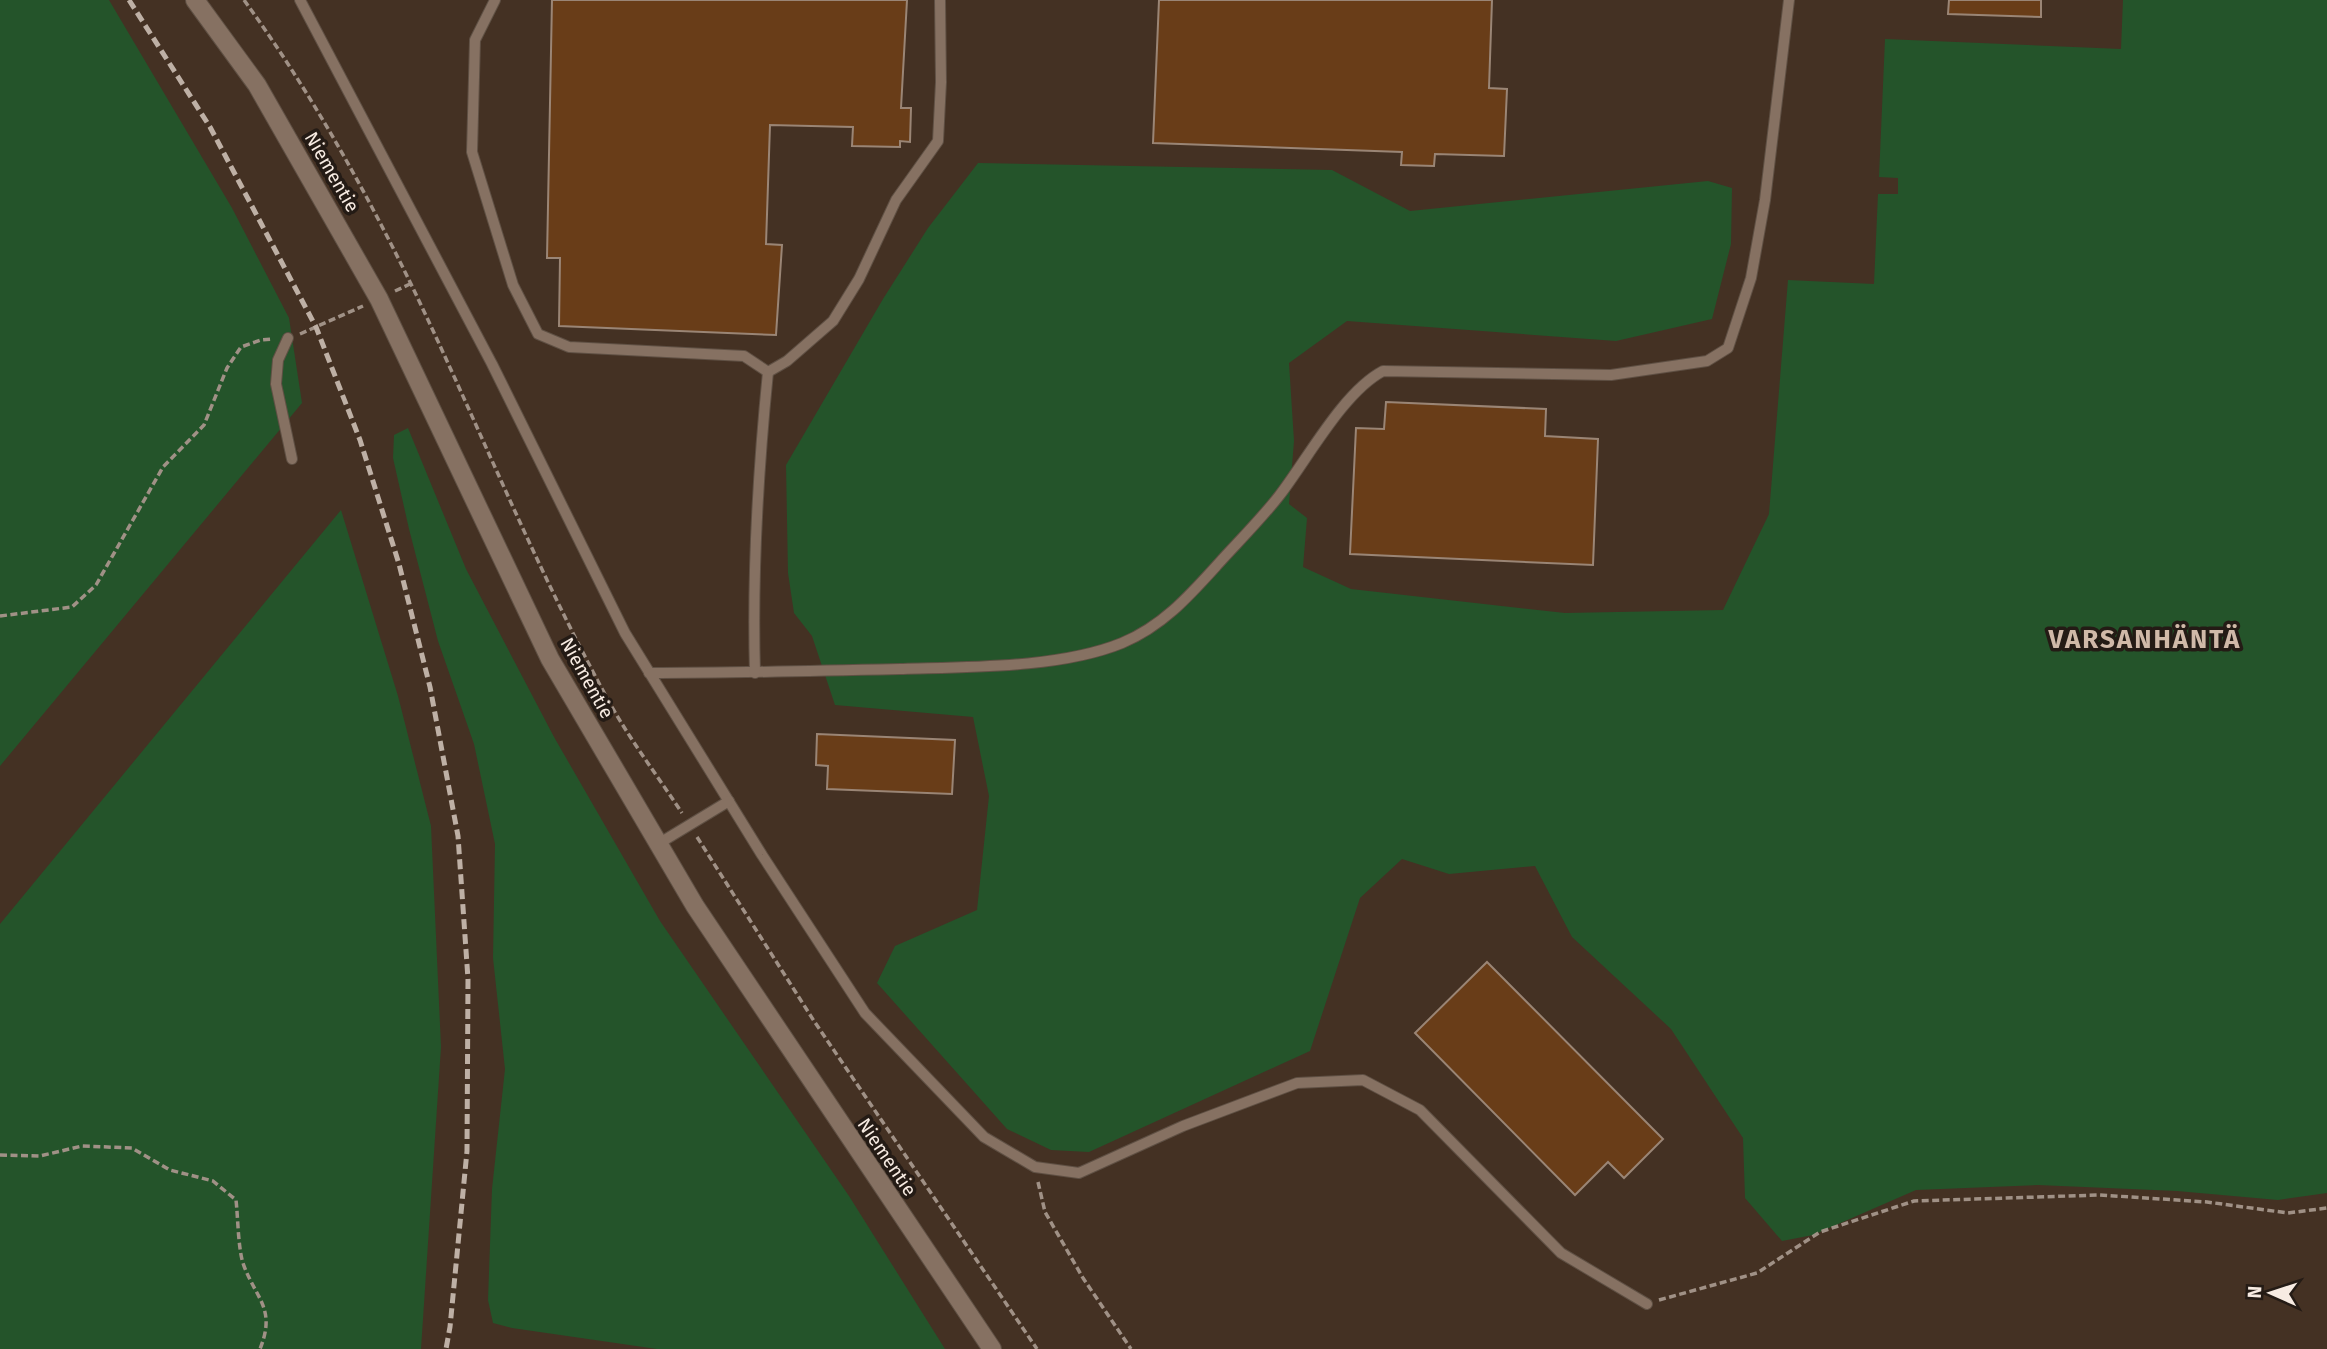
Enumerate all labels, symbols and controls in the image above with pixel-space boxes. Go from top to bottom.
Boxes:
street label: Niementie [300,128,364,216]
district label: VARSANHÄNTÄ [2048,624,2241,655]
street label: Niementie [555,633,619,723]
street label: Niementie [853,1114,921,1200]
north arrow [2236,1258,2306,1328]
text: N [2243,1285,2266,1299]

